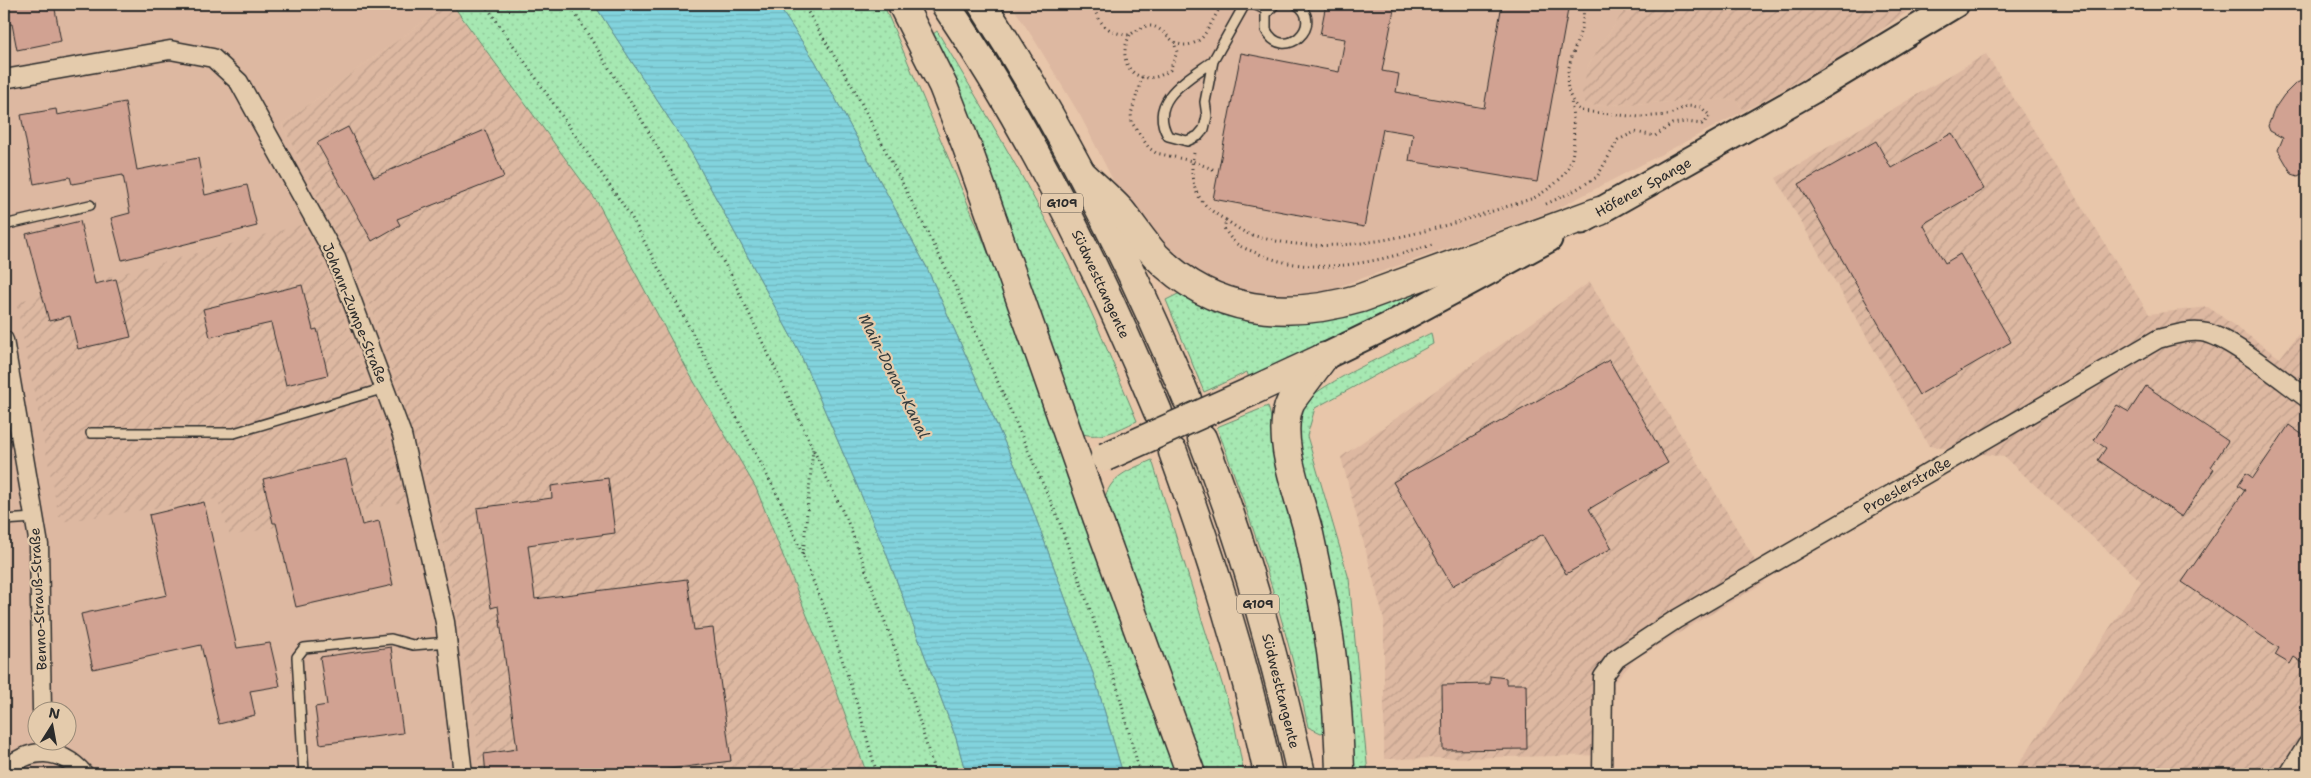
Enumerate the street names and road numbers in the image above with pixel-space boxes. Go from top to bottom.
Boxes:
street label: Höfener Spange [1592,153,1694,221]
road number: G109 [1041,194,1083,212]
street label: Südwesttangente [1068,227,1134,341]
street label: Johann-Zumpe-Straße [318,240,392,386]
street label: Proeslerstraße [1860,453,1954,517]
street label: Benno-Strauß-Straße [25,527,51,671]
road number: G109 [1237,594,1279,614]
street label: Südwesttangente [1258,632,1304,750]

